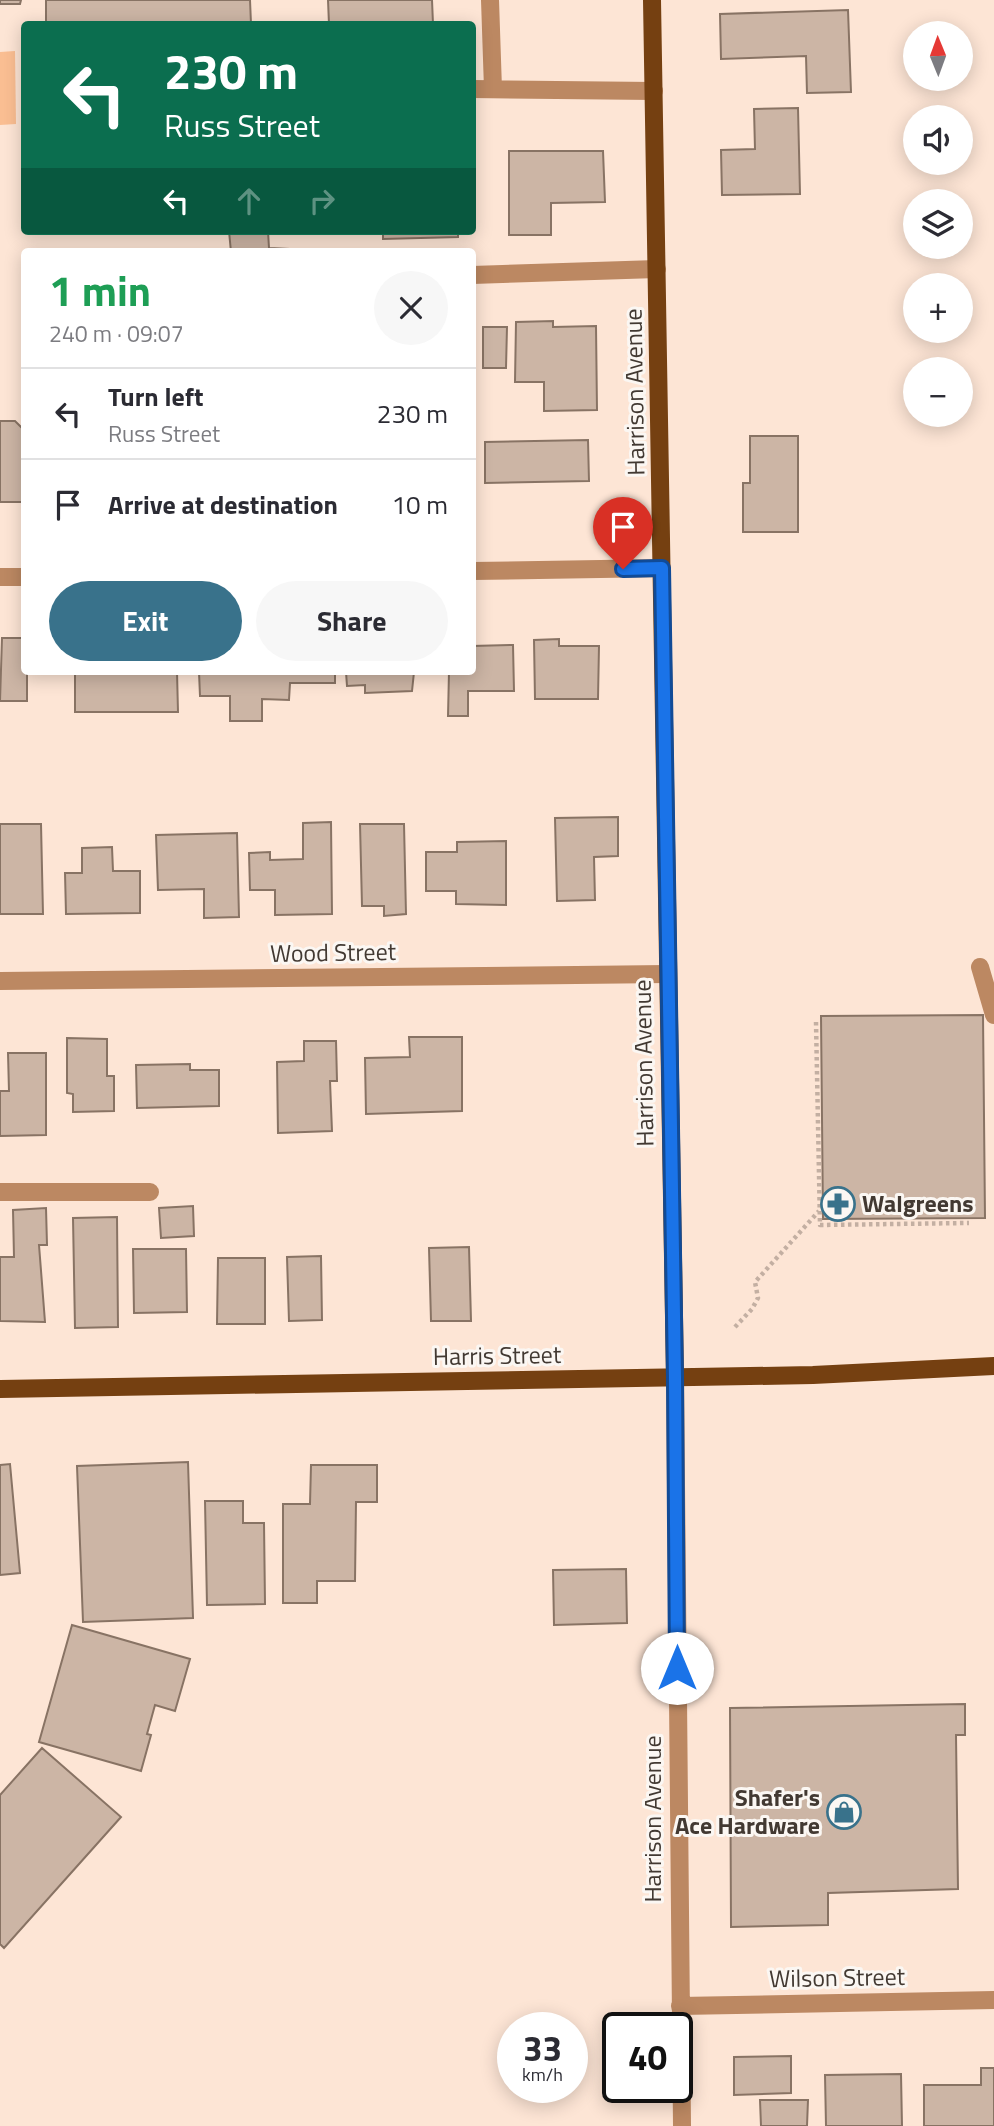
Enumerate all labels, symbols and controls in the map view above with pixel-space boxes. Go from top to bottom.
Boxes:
north arrow [903,21,973,91]
map controls [903,21,973,427]
text: 230 m [164,33,298,108]
icon: left [49,49,140,140]
text: Russ Street [164,101,320,149]
button: sound [903,105,973,175]
icon: left [157,182,195,220]
icon: ahead [230,182,268,220]
icon: right [303,182,341,220]
button: layers [903,189,973,259]
text: 1 min [49,258,151,322]
button: close [374,271,448,345]
button: + [903,273,973,343]
street label: Harrison Avenue [615,308,653,476]
text: 240 m · 09:07 [49,316,184,351]
button: − [903,357,973,427]
text: Turn left [108,377,203,416]
text: 230 m [377,394,448,433]
icon: left [49,395,87,433]
text: Russ Street [108,416,220,451]
text: Arrive at destination [108,485,338,524]
text: 10 m [391,485,448,524]
icon: arrive [49,486,87,524]
pin [593,497,653,569]
icon: arrive [604,508,642,546]
button: Exit [49,581,242,661]
button: Share [256,581,448,661]
street label: Wood Street [270,933,397,971]
street label: Harrison Avenue [624,979,662,1147]
pharmacy icon: Walgreens [819,1185,857,1223]
place label: Walgreens [862,1185,974,1221]
street label: Harris Street [432,1336,562,1374]
position arrow [640,1631,714,1705]
street label: Harrison Avenue [634,1735,670,1903]
place label: Shafer's Ace Hardware [675,1779,820,1843]
shop icon: Shafer's Ace Hardware [825,1793,863,1831]
street label: Wilson Street [769,1958,906,1996]
speed limit sign: 40 [602,2012,693,2103]
text: 33 [523,2021,562,2075]
text: km/h [522,2061,563,2088]

